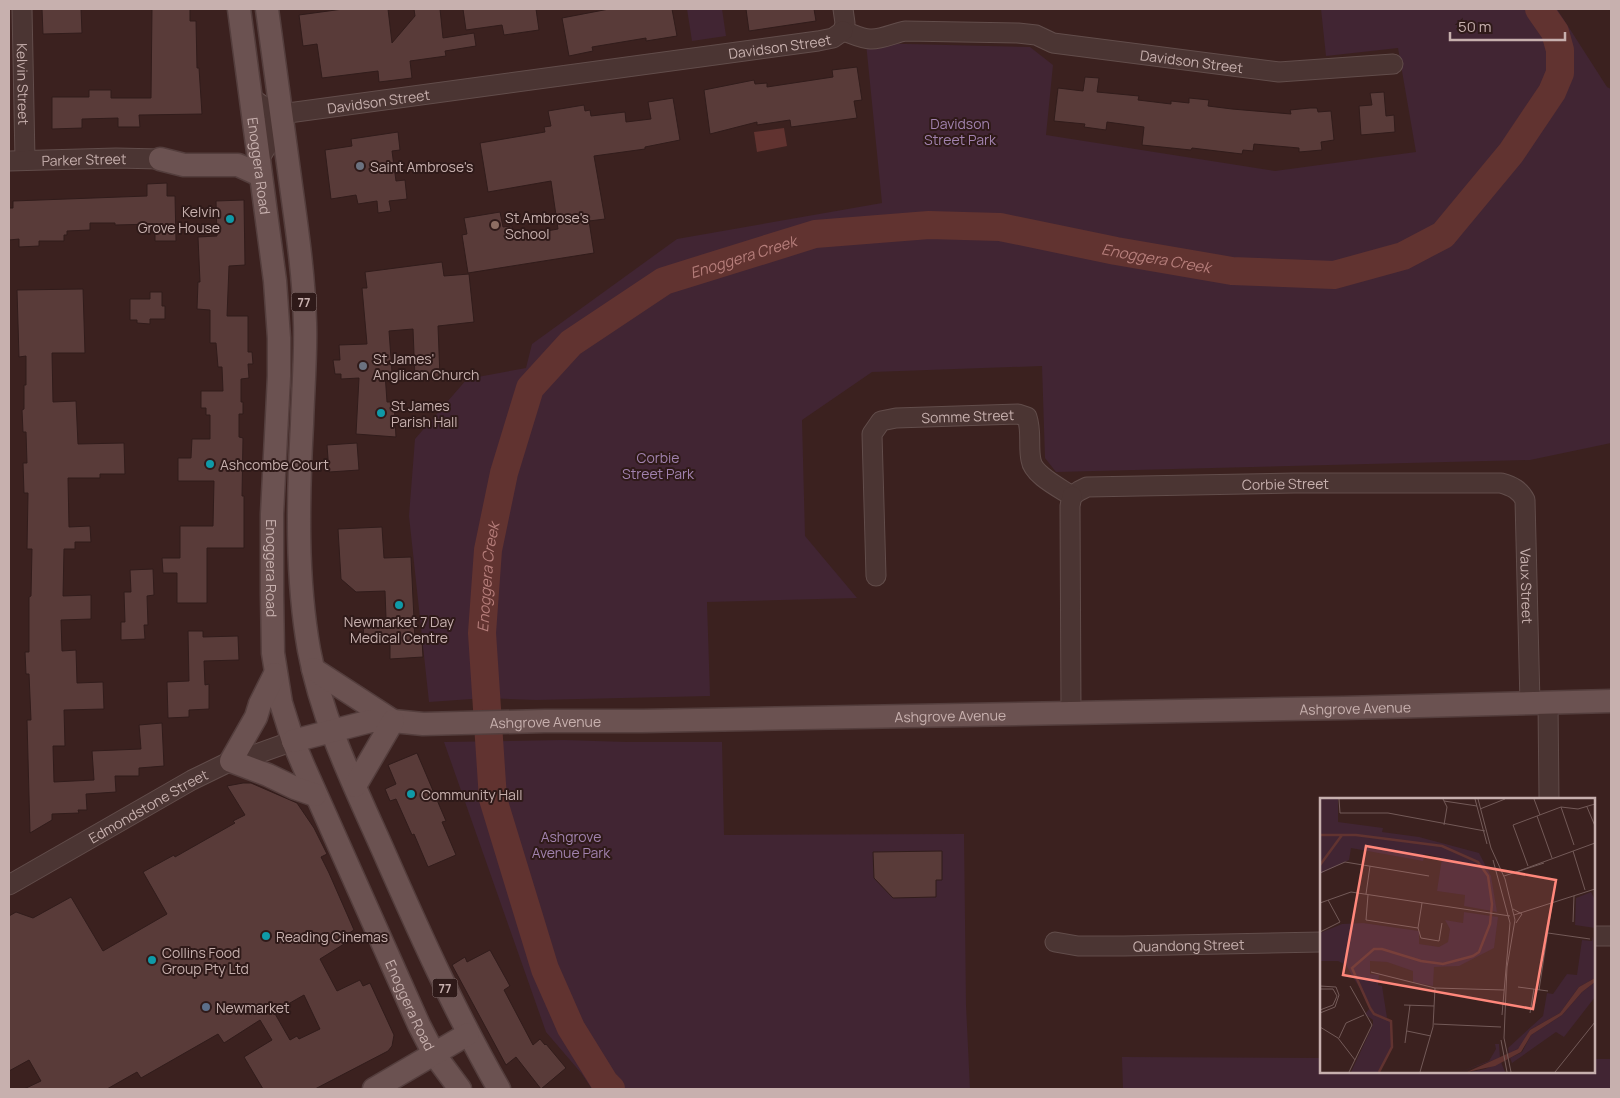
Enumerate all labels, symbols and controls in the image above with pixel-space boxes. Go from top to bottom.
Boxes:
scale bar [1450,10,1565,42]
text: 50 m [1458,16,1492,37]
street label: Davidson Street [727,29,833,63]
street label: Kelvin Street [13,43,34,126]
street label: Davidson Street [1139,45,1245,77]
street label: Davidson Street [326,84,431,117]
park label: Davidson Street Park [924,114,997,149]
street label: Enoggera Road [244,116,276,215]
street label: Parker Street [41,148,127,170]
place label: Saint Ambrose's [370,157,473,176]
marker: Saint Ambrose's [354,160,366,172]
place label: Kelvin Grove House [138,202,220,237]
place label: St Ambrose's School [505,208,589,243]
marker: Kelvin Grove House [224,213,236,225]
marker: St Ambrose's School [489,219,501,231]
water label: Enoggera Creek [687,229,801,283]
water label: Enoggera Creek [1100,238,1215,278]
road number: 77 [292,292,316,312]
place label: St James' Anglican Church [373,349,479,384]
marker: St James' Anglican Church [357,360,369,372]
place label: St James Parish Hall [391,396,458,431]
street label: Somme Street [921,405,1015,427]
marker: St James Parish Hall [375,407,387,419]
park label: Corbie Street Park [622,448,695,483]
place label: Ashcombe Court [220,455,329,474]
marker: Ashcombe Court [204,458,216,470]
street label: Corbie Street [1242,473,1329,494]
water label: Enoggera Creek [472,518,505,633]
street label: Enoggera Road [262,519,282,617]
street label: Vaux Street [1517,548,1538,624]
marker: Newmarket 7 Day Medical Centre [393,599,405,611]
place label: Newmarket 7 Day Medical Centre [344,612,455,647]
street label: Ashgrove Avenue [1299,697,1411,718]
street label: Ashgrove Avenue [894,705,1006,726]
street label: Ashgrove Avenue [489,712,601,732]
street label: Edmondstone Street [85,764,211,847]
place label: Community Hall [421,785,522,804]
marker: Community Hall [405,788,417,800]
inset map [1320,798,1595,1073]
park label: Ashgrove Avenue Park [532,827,611,862]
place label: Reading Cinemas [276,927,388,946]
marker: Reading Cinemas [260,930,272,942]
street label: Quandong Street [1133,934,1245,955]
place label: Collins Food Group Pty Ltd [162,943,249,978]
marker: Collins Food Group Pty Ltd [146,954,158,966]
street label: Enoggera Road [381,956,440,1053]
road number: 77 [432,978,458,998]
place label: Newmarket [216,998,290,1017]
marker: Newmarket [200,1001,212,1013]

